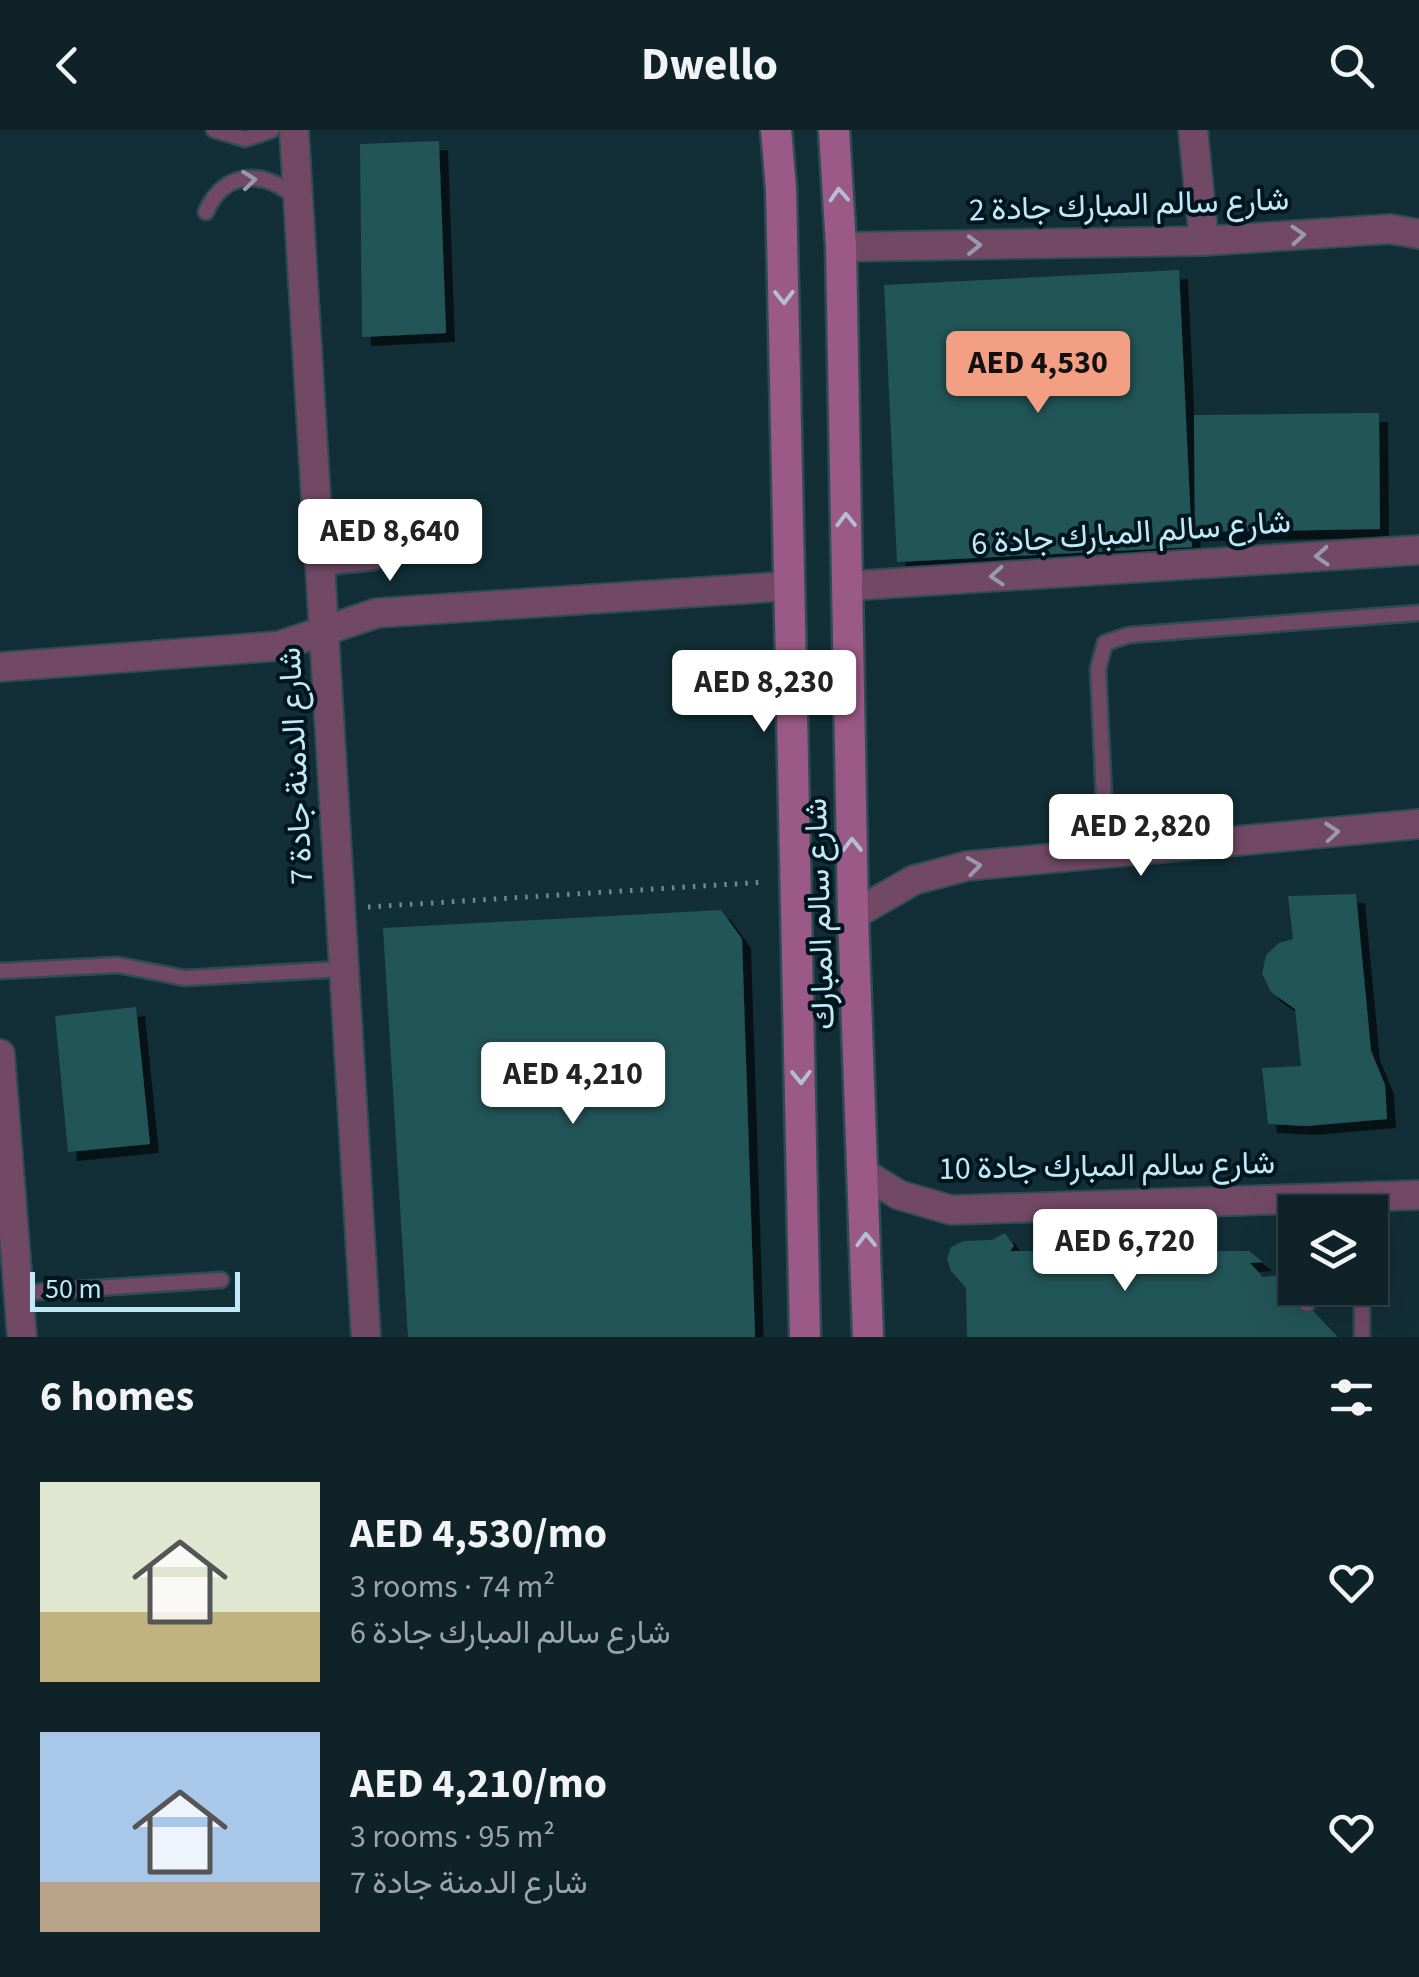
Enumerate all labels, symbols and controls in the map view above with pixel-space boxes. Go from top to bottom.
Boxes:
text: Dwello [641,33,778,97]
icon: back [40,38,95,93]
icon: search [1324,38,1379,93]
one-way arrow [241,170,257,191]
street label: شارع سالم المبارك جادة 2 [968,176,1290,234]
one-way arrow [829,187,850,203]
one-way arrow [1291,225,1307,246]
one-way arrow [966,234,982,256]
one-way arrow [773,290,794,306]
pin: AED 4,530 [924,331,1152,416]
text: AED 4,530 [968,340,1108,386]
pin: AED 8,640 [276,499,504,584]
street label: شارع سالم المبارك جادة 6 [970,499,1292,567]
text: AED 8,640 [320,508,460,554]
one-way arrow [836,511,857,527]
one-way arrow [1313,545,1329,566]
one-way arrow [989,565,1005,587]
street label: شارع الدمنة جادة 7 [267,646,325,886]
pin: AED 8,230 [650,650,878,735]
text: AED 8,230 [694,659,834,705]
pin: AED 2,820 [1027,794,1255,879]
street label: شارع سالم المبارك [793,797,847,1031]
text: AED 2,820 [1071,803,1211,849]
one-way arrow [1324,822,1340,844]
one-way arrow [841,836,862,852]
one-way arrow [965,857,982,878]
pin: AED 4,210 [459,1042,687,1127]
text: AED 4,210 [503,1051,643,1097]
one-way arrow [790,1070,811,1086]
street label: شارع سالم المبارك جادة 10 [938,1140,1276,1192]
map controls [1278,1195,1388,1305]
button: layers [1278,1195,1388,1305]
pin: AED 6,720 [1011,1209,1239,1294]
text: AED 6,720 [1055,1218,1195,1264]
one-way arrow [855,1231,877,1246]
scale bar [30,1267,240,1312]
text: 50 m [45,1269,102,1309]
text: 6 homes [40,1367,194,1427]
icon: filters [1324,1370,1379,1425]
text: AED 4,530/mo [350,1504,607,1564]
icon: home [120,1522,240,1642]
icon: heart [1324,1555,1379,1610]
text: 3 rooms · 74 m² [350,1564,555,1610]
text: شارع سالم المبارك جادة 6 [350,1610,670,1656]
text: AED 4,210/mo [350,1754,607,1814]
icon: home [120,1772,240,1892]
icon: heart [1324,1805,1379,1860]
text: 3 rooms · 95 m² [350,1814,555,1860]
text: شارع الدمنة جادة 7 [350,1860,588,1906]

